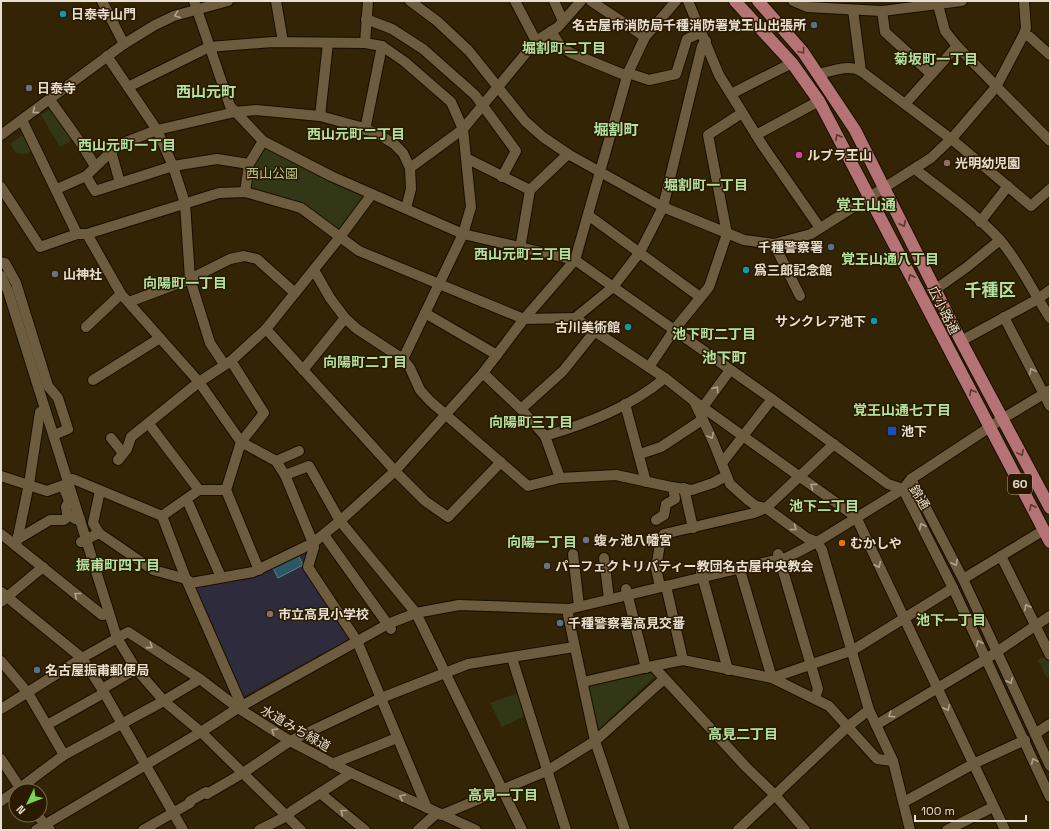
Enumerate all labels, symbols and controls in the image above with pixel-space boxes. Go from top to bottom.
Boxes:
place label: 日泰寺山門 [71,6,136,23]
marker: 日泰寺山門 [58,9,68,19]
one-way arrow [174,10,181,19]
place label: 名古屋市消防局千種消防署覚王山出張所 [572,17,806,34]
marker: 名古屋市消防局千種消防署覚王山出張所 [809,20,819,30]
district label: 堀割町二丁目 [522,39,606,57]
one-way arrow [798,47,805,54]
district label: 菊坂町一丁目 [894,50,978,68]
place label: 日泰寺 [37,80,76,97]
district label: 西山元町 [176,82,236,101]
marker: 日泰寺 [24,83,34,93]
one-way arrow [33,106,40,113]
district label: 堀割町 [593,120,639,139]
district label: 西山元町二丁目 [307,125,405,143]
one-way arrow [836,134,843,141]
district label: 西山元町一丁目 [78,136,176,154]
place label: ルブラ王山 [807,147,872,164]
marker: ルブラ王山 [794,150,804,160]
place label: 光明幼児園 [955,155,1020,172]
marker: 光明幼児園 [942,158,952,168]
park label: 西山公園 [246,165,298,182]
district label: 堀割町一丁目 [664,176,748,194]
district label: 覚王山通 [836,195,896,214]
one-way arrow [898,220,905,227]
place label: 千種警察署 [758,239,823,256]
marker: 千種警察署 [826,242,836,252]
district label: 西山元町三丁目 [474,245,572,263]
district label: 覚王山通八丁目 [841,250,939,268]
place label: 爲三郎記念館 [754,262,832,279]
marker: 爲三郎記念館 [741,265,751,275]
place label: 山神社 [63,266,102,283]
marker: 山神社 [50,269,60,279]
district label: 向陽町一丁目 [143,274,227,292]
one-way arrow [909,274,916,282]
district label: 千種区 [965,279,1016,301]
street label: 広小路通 [924,283,963,337]
place label: サンクレア池下 [775,313,866,330]
marker: サンクレア池下 [869,316,879,326]
place label: 古川美術館 [555,319,620,336]
marker: 古川美術館 [623,322,633,332]
district label: 池下町二丁目 [672,325,756,343]
district label: 池下町 [701,348,747,367]
district label: 向陽町二丁目 [323,353,407,371]
one-way arrow [1029,368,1037,376]
one-way arrow [711,386,718,393]
one-way arrow [969,389,976,397]
district label: 覚王山通七丁目 [853,401,951,419]
district label: 向陽町三丁目 [489,413,573,431]
place label: 池下 [901,423,927,440]
marker: 池下 [886,425,898,437]
one-way arrow [706,432,714,439]
one-way arrow [1016,449,1023,456]
road number: 60 [1008,474,1032,494]
street label: 錦通 [906,482,934,513]
one-way arrow [811,484,818,491]
district label: 池下二丁目 [789,497,859,515]
one-way arrow [1029,504,1037,511]
one-way arrow [919,523,927,531]
one-way arrow [789,524,796,531]
place label: 蝮ヶ池八幡宮 [594,532,672,549]
district label: 向陽一丁目 [507,533,577,551]
marker: 蝮ヶ池八幡宮 [581,535,591,545]
place label: むかしや [850,535,902,552]
marker: むかしや [837,538,847,548]
district label: 振甫町四丁目 [76,556,160,574]
place label: パーフェクトリバティー教団名古屋中央教会 [555,558,813,575]
one-way arrow [950,559,957,567]
marker: パーフェクトリバティー教団名古屋中央教会 [542,561,552,571]
one-way arrow [873,561,881,569]
one-way arrow [74,592,81,599]
one-way arrow [1024,604,1031,612]
place label: 市立高見小学校 [278,606,369,623]
marker: 市立高見小学校 [265,609,275,619]
district label: 池下一丁目 [916,611,986,629]
place label: 千種警察署高見交番 [568,615,685,632]
marker: 千種警察署高見交番 [555,618,565,628]
one-way arrow [976,640,984,648]
one-way arrow [146,642,153,649]
place label: 名古屋振甫郵便局 [45,662,149,679]
marker: 名古屋振甫郵便局 [32,665,42,675]
one-way arrow [1005,677,1013,684]
street label: 水道みち緑道 [258,702,334,755]
one-way arrow [942,703,950,711]
one-way arrow [888,711,895,718]
district label: 高見二丁目 [708,725,778,743]
one-way arrow [271,729,278,736]
one-way arrow [1031,758,1039,765]
north arrow [8,783,48,823]
district label: 高見一丁目 [468,786,538,804]
one-way arrow [399,794,406,802]
scale bar [915,797,1026,823]
text: N [13,802,28,817]
text: 100 m [921,803,955,819]
one-way arrow [340,809,347,816]

